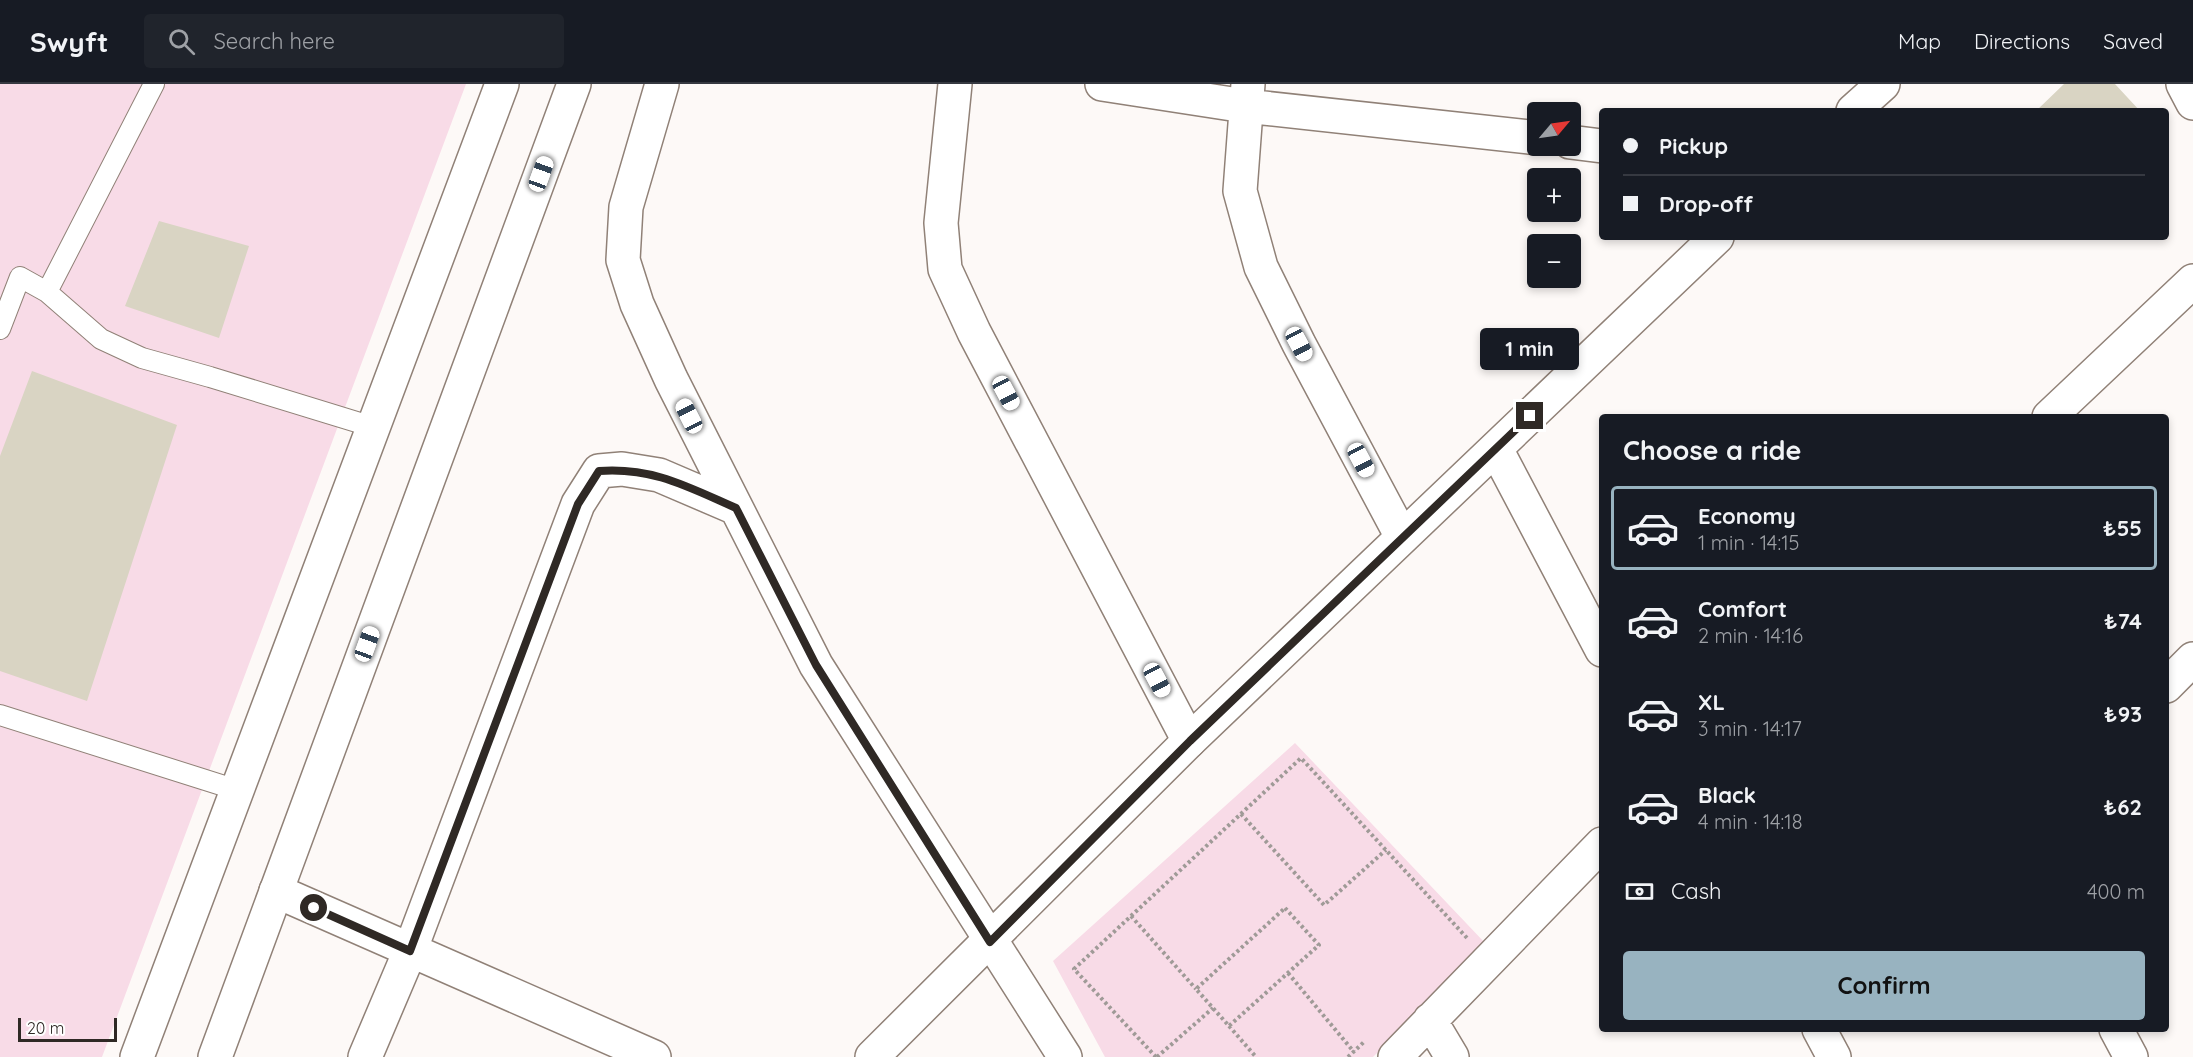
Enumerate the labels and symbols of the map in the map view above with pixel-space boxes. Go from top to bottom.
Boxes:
north arrow [1527,102,1581,156]
car [526,154,556,194]
car [1283,324,1315,364]
callout: 1 min [1480,329,1580,371]
car [990,373,1022,413]
car [673,396,705,436]
route end [1516,402,1543,429]
car [1345,440,1377,480]
car [352,624,382,664]
car [1141,660,1173,700]
route start [300,894,327,921]
scale bar [18,1015,117,1042]

